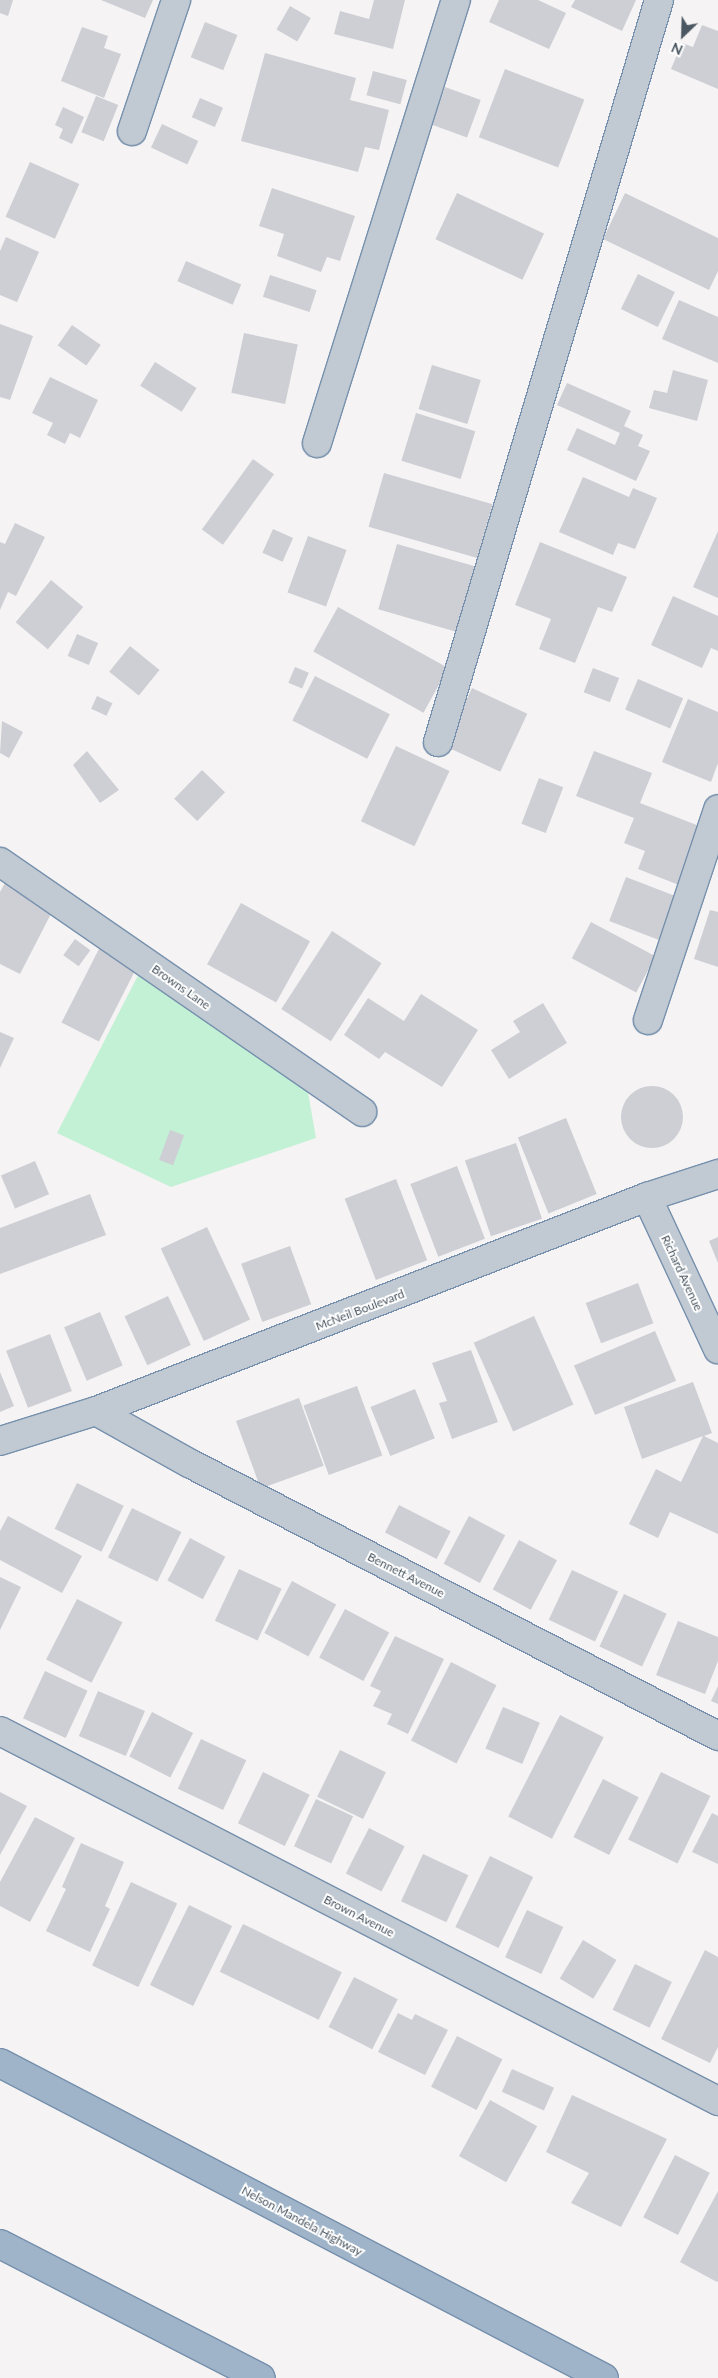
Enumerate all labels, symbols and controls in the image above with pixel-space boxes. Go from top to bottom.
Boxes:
north arrow [658,10,708,60]
text: N [668,39,685,59]
street label: Browns Lane [149,962,213,1012]
street label: Richard Avenue [658,1233,706,1313]
street label: McNeil Boulevard [314,1286,406,1334]
street label: Bennett Avenue [365,1549,447,1601]
street label: Brown Avenue [321,1892,397,1940]
street label: Nelson Mandela Highway [239,2183,365,2259]

